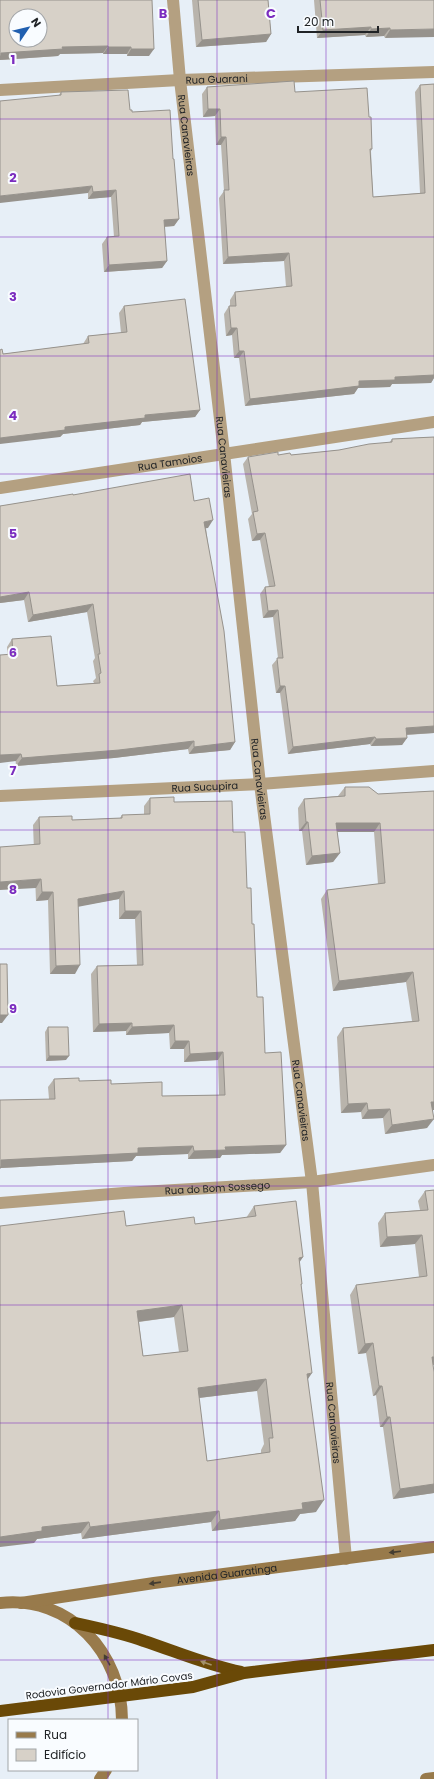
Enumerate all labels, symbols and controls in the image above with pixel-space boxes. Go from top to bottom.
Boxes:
text: B [159,4,168,23]
text: C [266,4,276,23]
north arrow [8,8,48,48]
scale bar [298,8,378,34]
text: 20 m [304,13,334,30]
text: N [27,14,45,30]
text: 1 [11,50,15,69]
street label: Rua Guarani [185,71,248,88]
street label: Rua Canavieiras [174,94,198,177]
text: 2 [9,168,17,187]
text: 3 [9,287,17,306]
text: 4 [9,406,18,425]
street label: Rua Canavieiras [212,415,236,499]
street label: Rua Tamoios [137,450,203,475]
text: 5 [9,524,17,543]
text: 6 [9,643,17,662]
street label: Rua Canavieiras [247,738,272,821]
text: 7 [10,761,17,780]
street label: Rua Sucupira [171,778,238,796]
text: 8 [9,880,17,899]
text: 9 [9,999,17,1018]
street label: Rua Canavieiras [288,1059,314,1142]
street label: Rua do Bom Sossego [164,1177,271,1199]
street label: Rua Canavieiras [322,1381,344,1464]
one-way arrow [389,1549,401,1555]
street label: Avenida Guaratinga [176,1560,278,1588]
one-way arrow [149,1580,161,1586]
one-way arrow [104,1654,110,1665]
one-way arrow [200,1660,212,1666]
street label: Rodovia Governador Mário Covas [25,1668,193,1703]
legend [8,1719,138,1771]
text: Rua [44,1726,67,1743]
text: Edifício [44,1746,86,1763]

